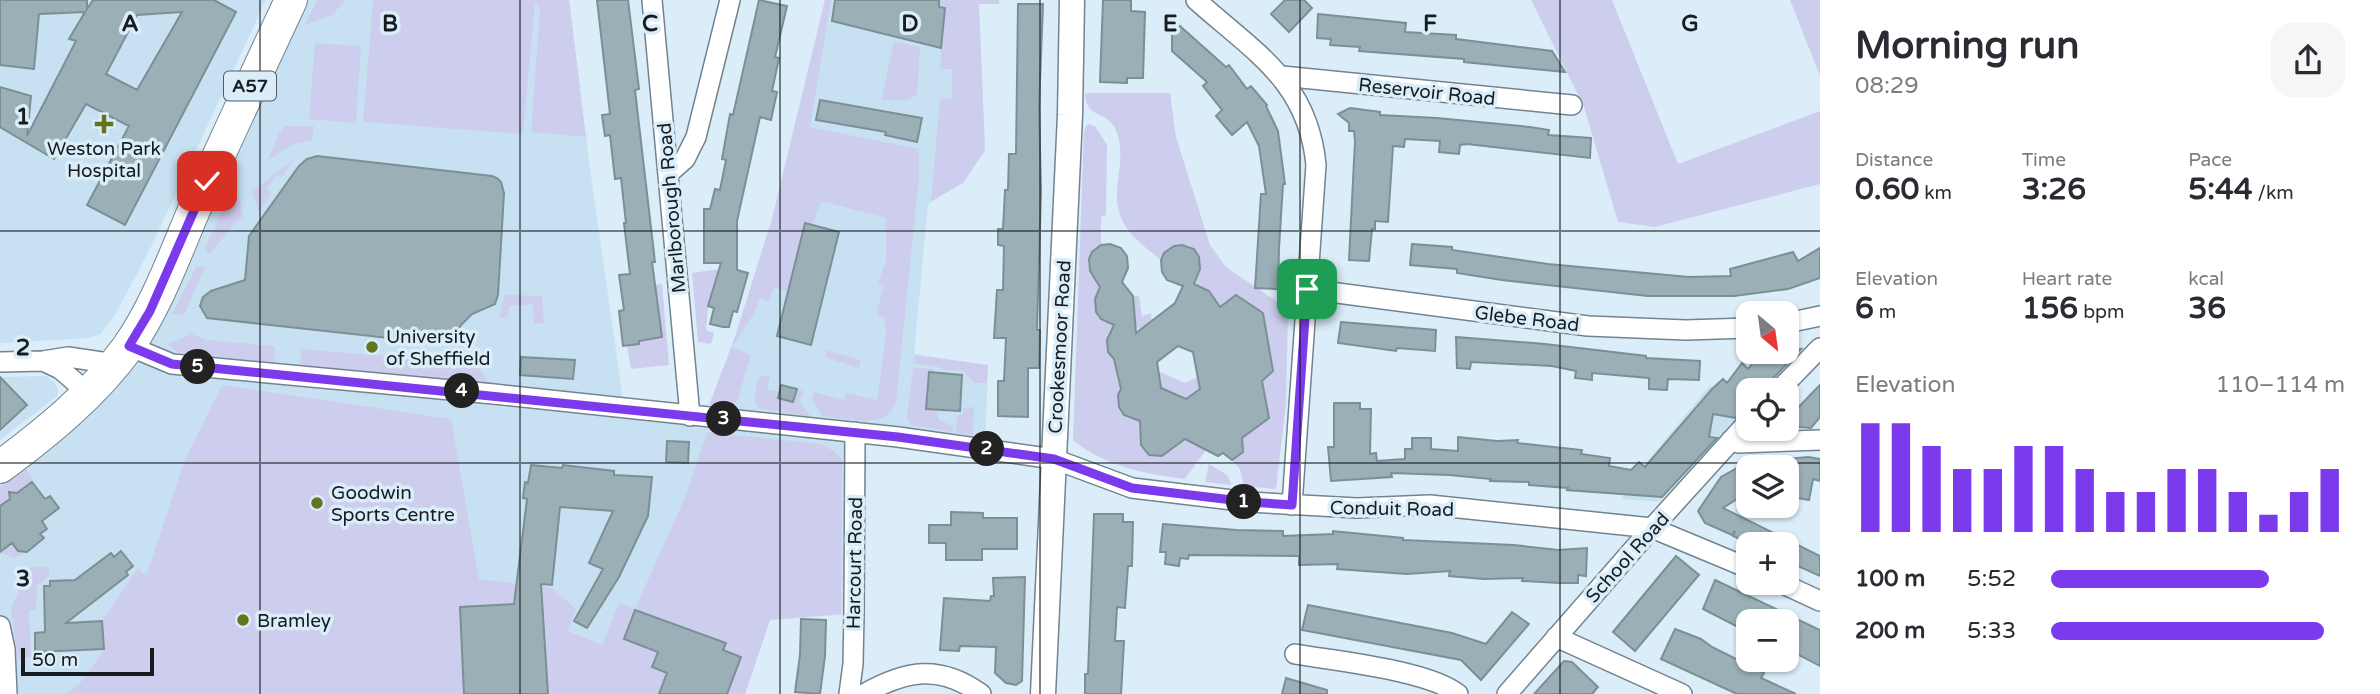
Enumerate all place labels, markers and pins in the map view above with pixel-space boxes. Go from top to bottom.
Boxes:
marker: Weston Park Hospital [94,114,114,134]
place label: Weston Park Hospital [47,138,161,182]
pin [177,151,237,211]
pin [1277,259,1337,319]
place label: University of Sheffield [386,326,491,370]
marker: University of Sheffield [364,339,380,355]
pin: 5 [180,350,216,384]
pin: 4 [444,374,480,408]
pin: 3 [706,402,742,436]
pin: 2 [970,432,1004,466]
place label: Goodwin Sports Centre [331,482,455,526]
pin: 1 [1226,484,1262,520]
marker: Goodwin Sports Centre [309,495,325,511]
place label: Bramley [257,610,331,632]
marker: Bramley [235,612,251,628]

